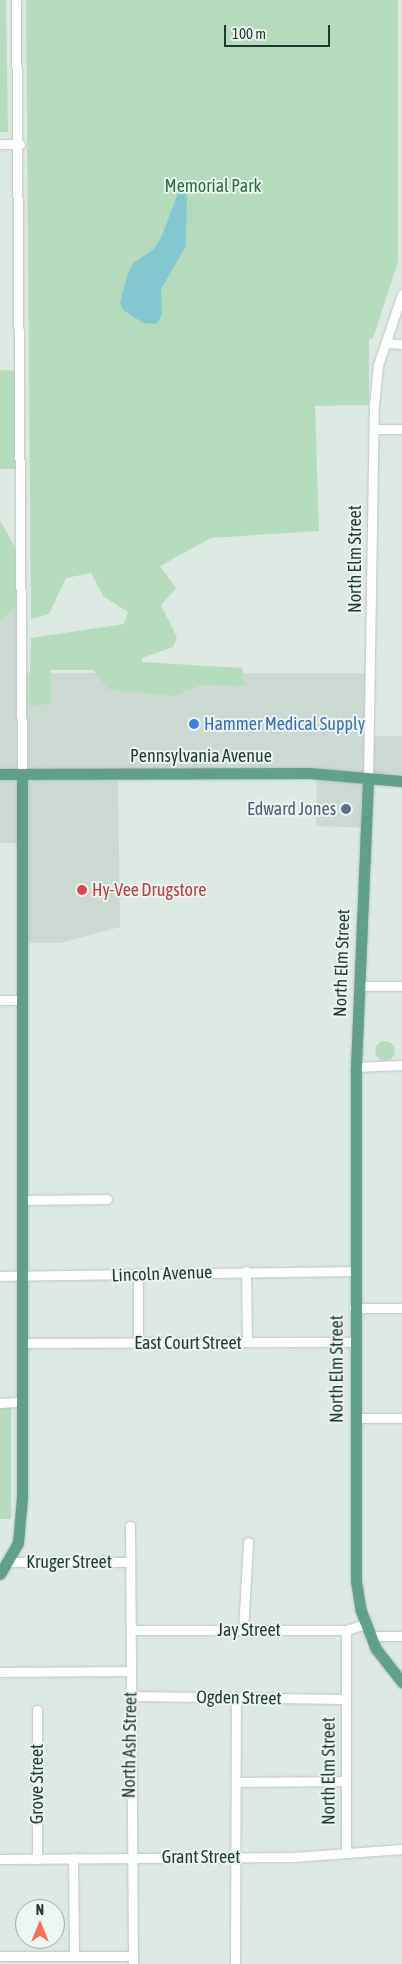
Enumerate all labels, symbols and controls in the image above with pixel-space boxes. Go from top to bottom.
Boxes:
scale bar [227,15,333,47]
text: 100 m [232,25,266,42]
park label: Memorial Park [165,175,261,197]
street label: North Elm Street [344,505,366,613]
place label: Hammer Medical Supply [204,713,365,735]
marker: Hammer Medical Supply [188,718,200,730]
street label: Pennsylvania Avenue [130,745,272,767]
place label: Edward Jones [247,798,336,820]
marker: Edward Jones [340,803,352,815]
place label: Hy-Vee Drugstore [92,879,206,901]
marker: Hy-Vee Drugstore [76,884,88,896]
street label: North Elm Street [329,909,355,1017]
street label: Lincoln Avenue [111,1261,213,1287]
street label: North Elm Street [326,1315,348,1423]
street label: East Court Street [134,1332,242,1354]
street label: Kruger Street [26,1551,112,1573]
street label: Jay Street [217,1619,281,1641]
street label: Ogden Street [196,1686,282,1710]
street label: North Ash Street [118,1692,142,1798]
street label: North Elm Street [318,1717,340,1825]
street label: Grove Street [26,1744,48,1824]
street label: Grant Street [162,1846,240,1868]
north arrow [15,1899,65,1949]
text: N [36,1902,44,1918]

